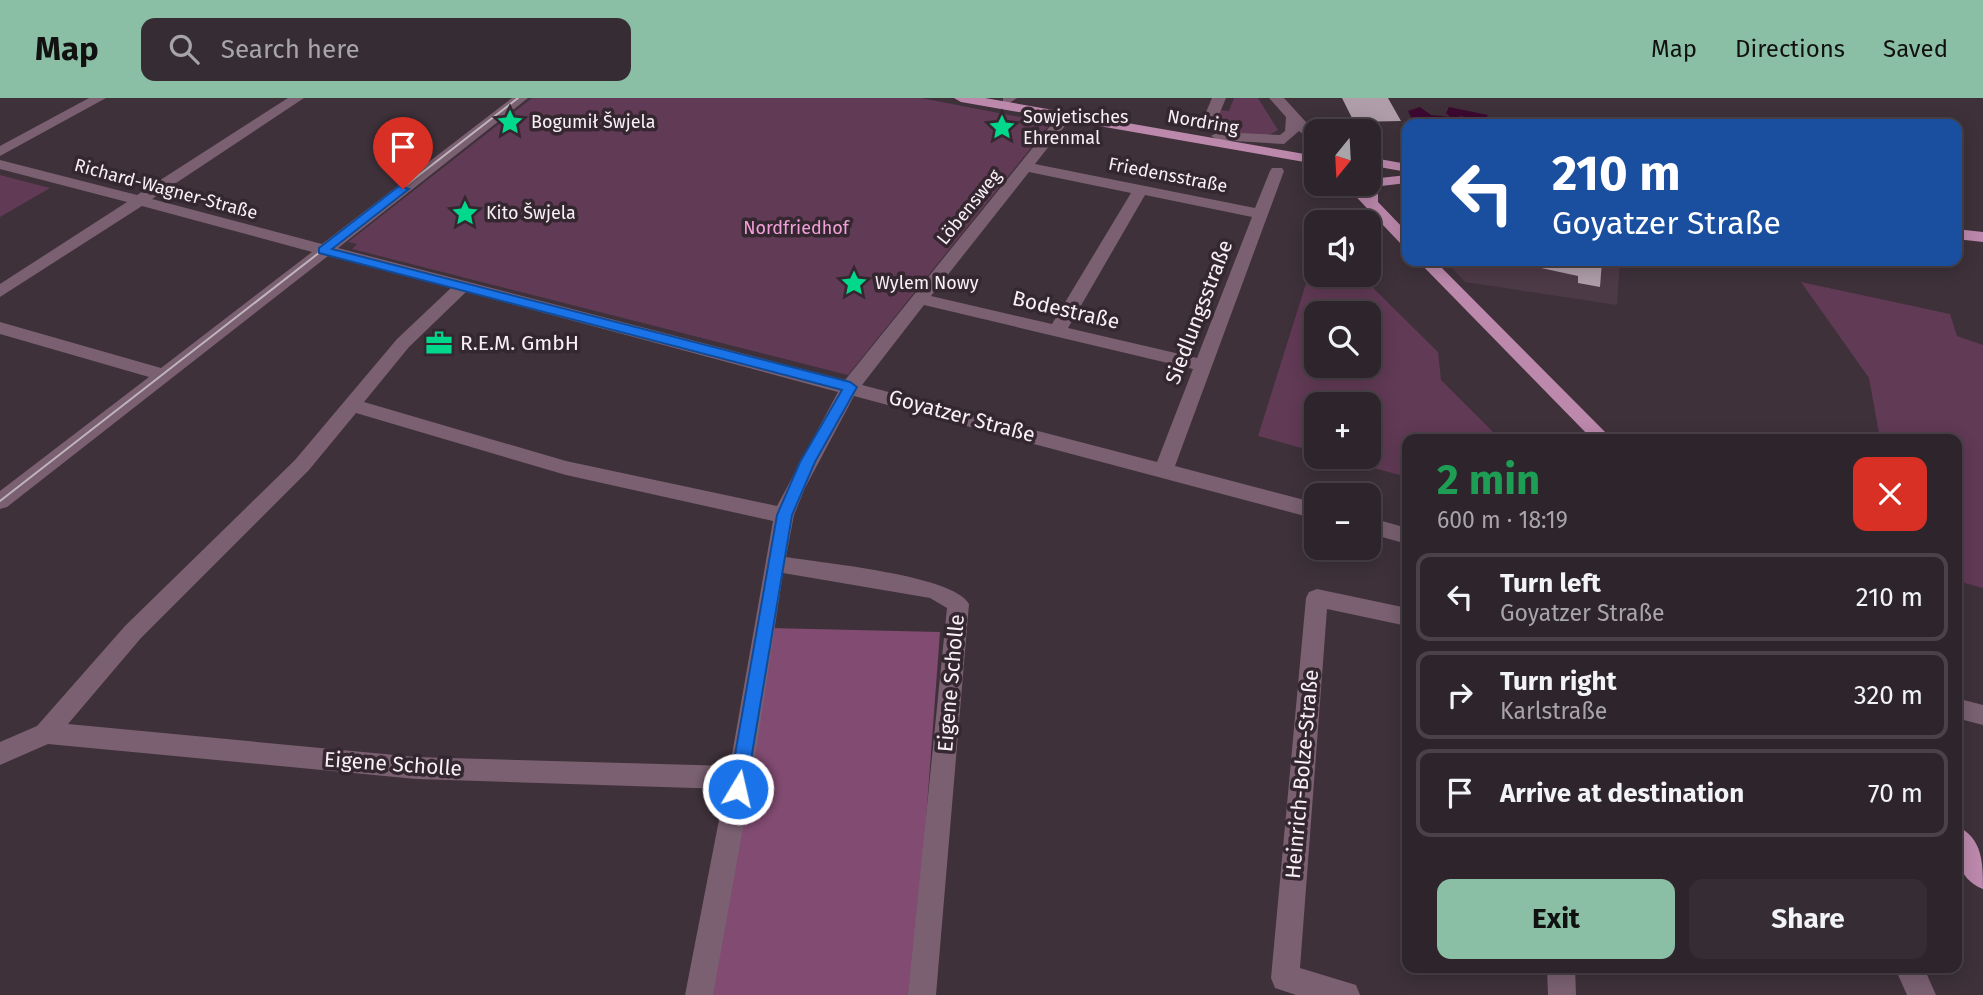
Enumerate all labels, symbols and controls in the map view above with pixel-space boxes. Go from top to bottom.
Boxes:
search box [141,18,631,81]
text: Map [35,29,99,69]
icon: search [165,30,203,68]
text: Search here [221,34,360,65]
text: Map [1651,35,1697,63]
text: Directions [1735,35,1845,63]
text: Saved [1883,35,1948,63]
street label: Nordring [1166,105,1241,139]
place label: Sowjetisches Ehrenmal [1023,106,1128,149]
place icon: Bogumił Šwjela [495,107,525,137]
place label: Bogumił Šwjela [531,111,656,133]
place icon: Sowjetisches Ehrenmal [987,112,1017,142]
pin [373,117,433,189]
north arrow [1304,119,1381,196]
map controls [1304,119,1381,560]
icon: arrive [384,128,422,166]
text: 210 m [1552,144,1681,203]
icon: left [1437,147,1528,238]
street label: Friedensstraße [1107,153,1229,197]
street label: Richard-Wagner-Straße [72,154,260,224]
street label: Löbensweg [932,164,1006,249]
place icon: Kito Šwjela [450,198,480,228]
place label: Kito Šwjela [486,202,576,224]
text: Goyatzer Straße [1552,204,1781,242]
button: sound [1304,210,1381,287]
park label: Nordfriedhof [743,217,851,239]
street label: Siedlungsstraße [1160,236,1238,388]
place icon: Wylem Nowy [839,268,869,298]
place label: Wylem Nowy [875,272,979,294]
street label: Bodestraße [1010,285,1122,335]
button: search [1304,301,1381,378]
office icon: R.E.M. GmbH [424,328,454,358]
place label: R.E.M. GmbH [460,330,579,356]
street label: Goyatzer Straße [886,384,1038,448]
button: + [1304,392,1381,469]
text: 2 min [1437,455,1540,505]
button: close [1853,457,1927,531]
button: − [1304,483,1381,560]
text: 600 m · 18:19 [1437,506,1568,534]
text: Turn left [1500,568,1601,599]
icon: left [1441,578,1479,616]
text: 210 m [1856,582,1923,613]
text: Goyatzer Straße [1500,599,1665,627]
street label: Eigene Scholle [932,613,970,753]
text: Turn right [1500,666,1617,697]
street label: Heinrich-Bolze-Straße [1280,668,1324,880]
icon: right [1441,676,1479,714]
text: 320 m [1854,680,1923,711]
text: Karlstraße [1500,697,1607,725]
street label: Eigene Scholle [323,746,463,782]
position arrow [701,752,775,826]
icon: arrive [1441,774,1479,812]
text: Arrive at destination [1500,778,1744,809]
text: 70 m [1868,778,1923,809]
button: Exit [1437,879,1675,959]
button: Share [1689,879,1927,959]

